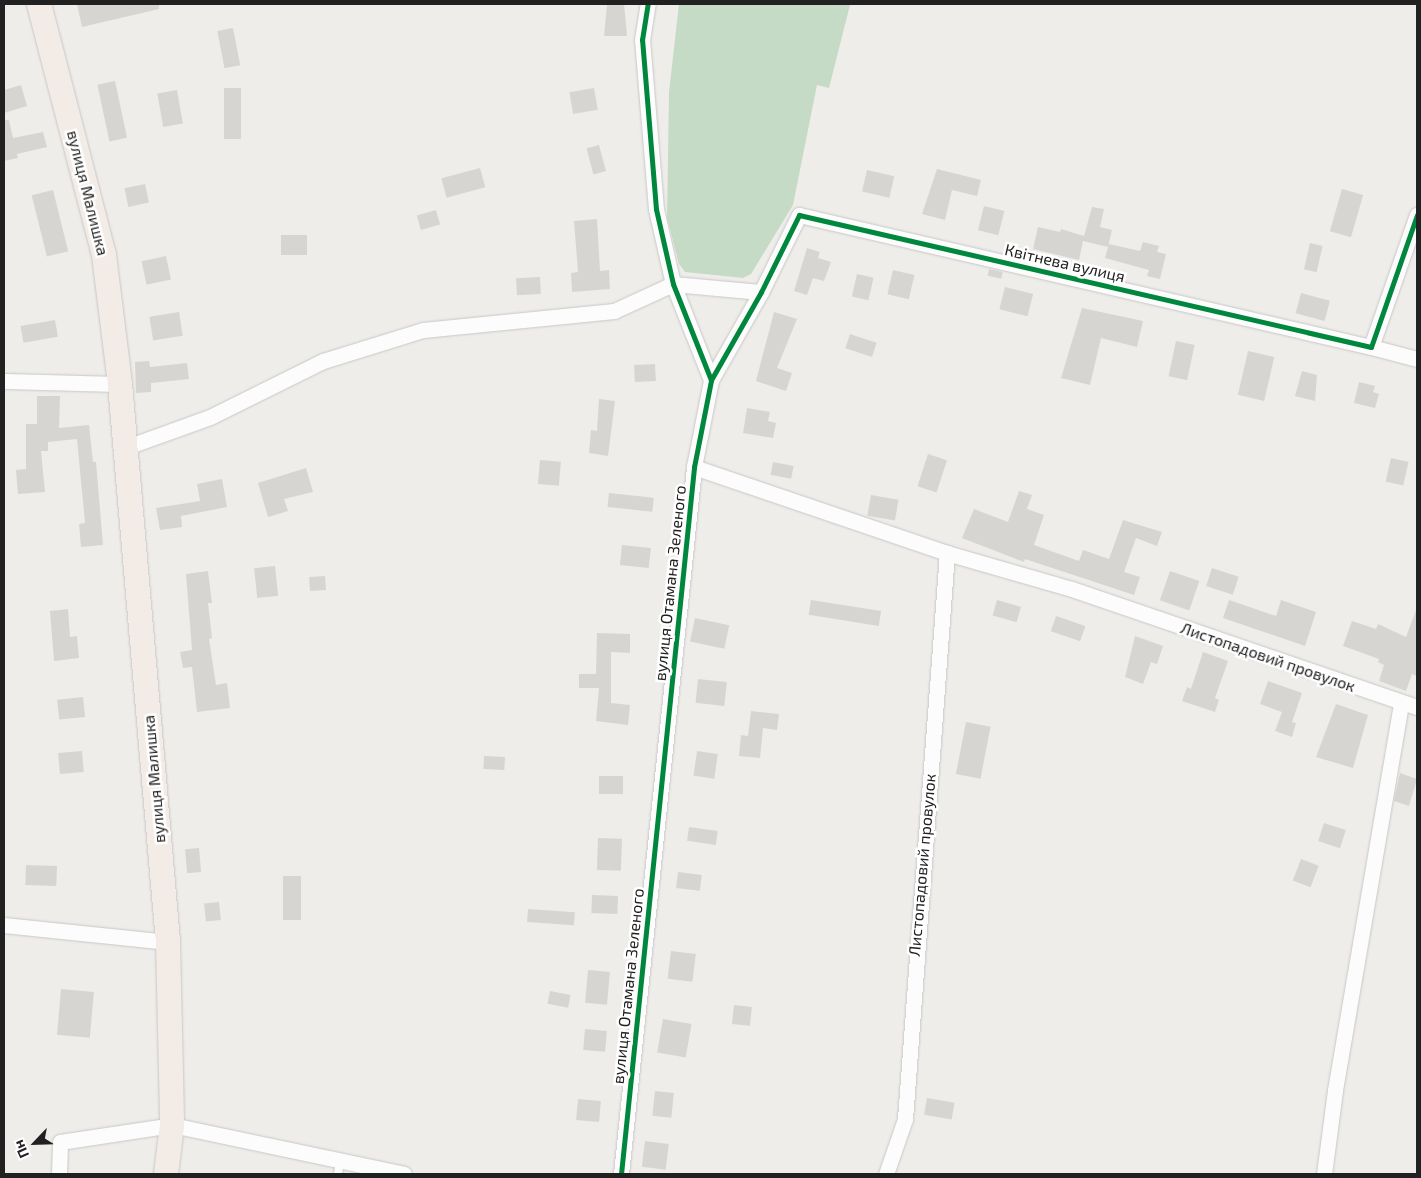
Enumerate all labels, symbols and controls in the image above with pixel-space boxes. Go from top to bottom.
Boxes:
street label: вулиця Малишка [63,128,113,258]
street label: Квітнева вулиця [1003,240,1127,286]
street label: вулиця Отамана Зеленого [650,484,690,682]
street label: Листопадовий провулок [1178,618,1358,696]
street label: вулиця Малишка [139,714,169,844]
street label: Листопадовий провулок [904,773,940,957]
street label: вулиця Отамана Зеленого [608,887,648,1085]
north arrow [10,1118,60,1168]
text: Пн [9,1138,32,1161]

